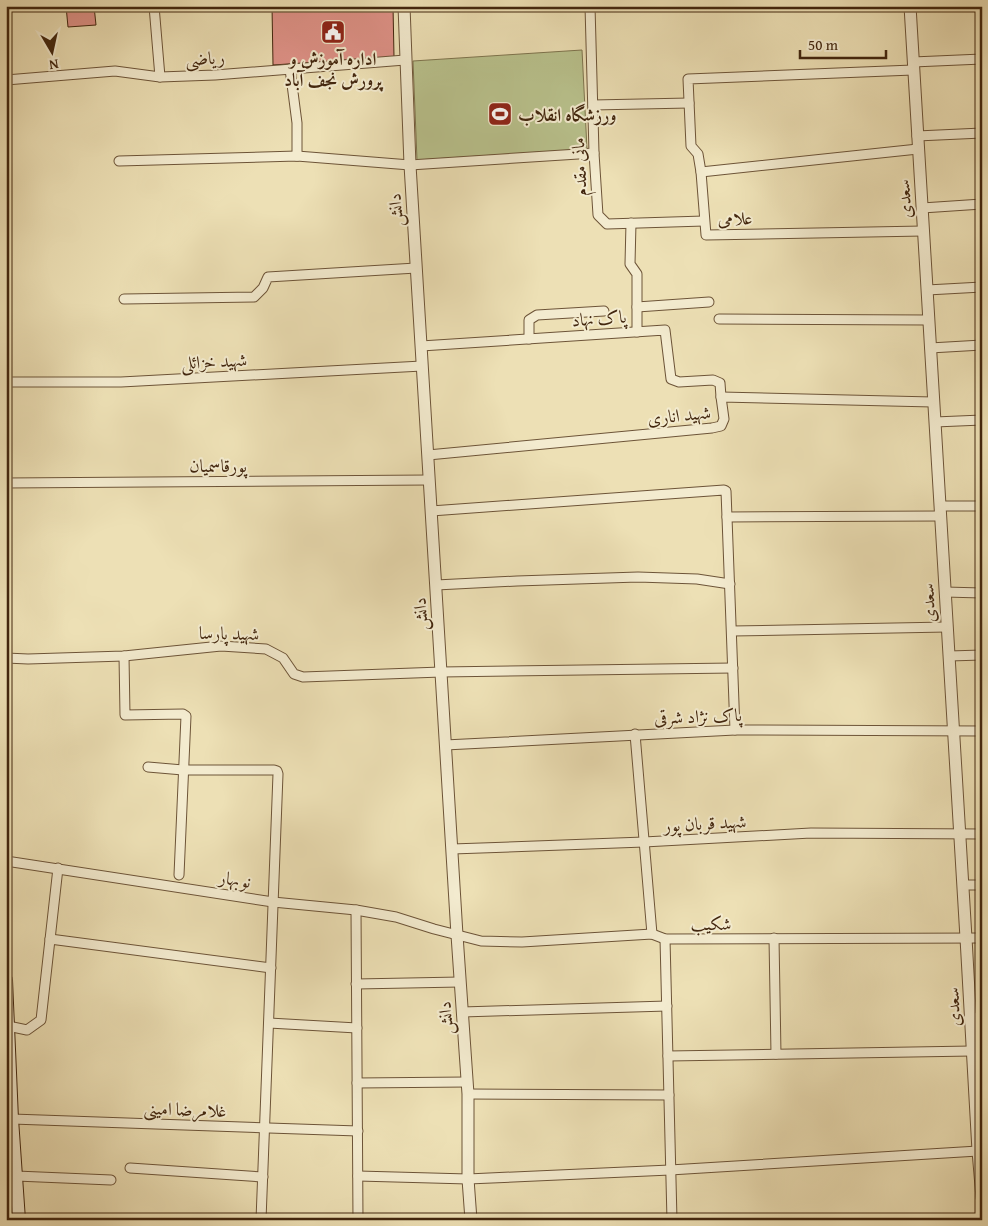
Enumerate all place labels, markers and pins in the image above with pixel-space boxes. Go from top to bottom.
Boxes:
public building icon: اداره آموزش و پرورش نجف آباد [320,19,346,45]
place label: اداره آموزش و پرورش نجف آباد [284,45,384,93]
sports icon: ورزشگاه انقلاب [487,101,513,127]
place label: ورزشگاه انقلاب [518,101,617,128]

